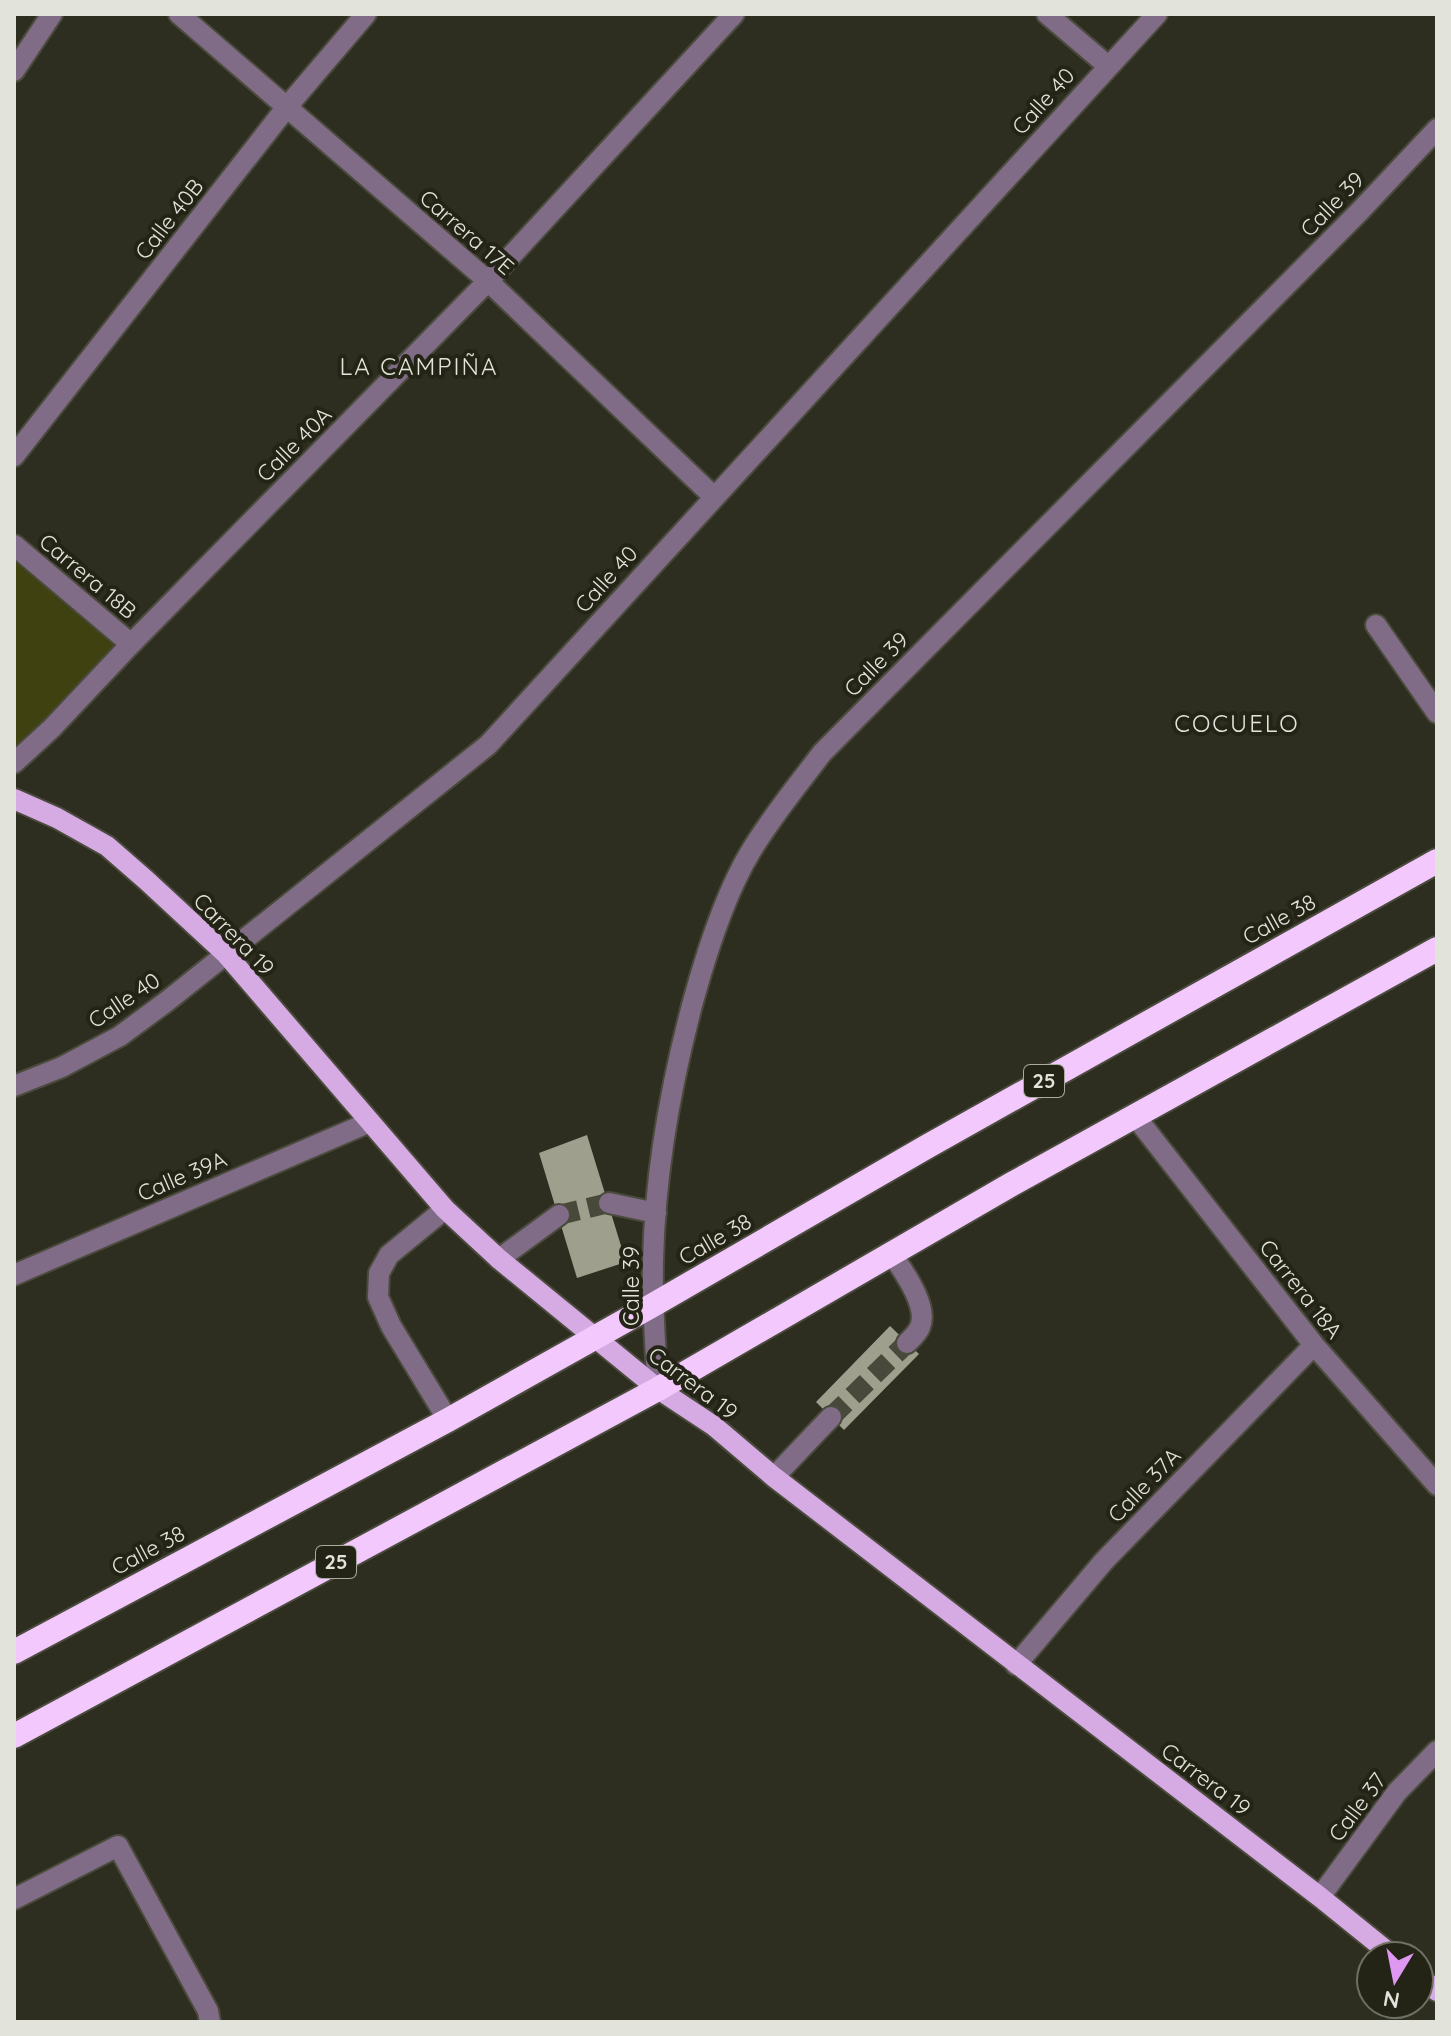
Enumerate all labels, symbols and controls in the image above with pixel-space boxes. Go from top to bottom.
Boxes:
street label: Calle 40 [1006,62,1080,140]
street label: Calle 39 [1294,166,1370,242]
street label: Calle 40B [129,173,209,265]
street label: Carrera 17E [414,183,520,281]
district label: LA CAMPIÑA [339,351,499,381]
street label: Calle 40A [251,401,337,487]
street label: Carrera 18B [34,527,142,625]
street label: Calle 40 [569,540,643,618]
street label: Calle 39 [838,626,914,702]
district label: COCUELO [1174,708,1300,738]
street label: Carrera 19 [188,887,280,981]
street label: Calle 38 [1237,887,1321,951]
street label: Calle 40 [83,966,165,1034]
road number: 25 [1024,1065,1064,1097]
street label: Calle 39A [133,1145,231,1207]
street label: Calle 38 [674,1207,756,1271]
street label: Carrera 18A [1254,1234,1348,1344]
street label: Calle 39 [617,1246,645,1326]
street label: Carrera 19 [643,1340,743,1426]
street label: Calle 37A [1102,1442,1186,1528]
street label: Calle 38 [106,1519,190,1581]
road number: 25 [316,1546,356,1578]
street label: Carrera 19 [1156,1736,1256,1822]
street label: Calle 37 [1322,1767,1392,1847]
north arrow [1355,1940,1435,2020]
text: N [1381,1985,1402,2015]

